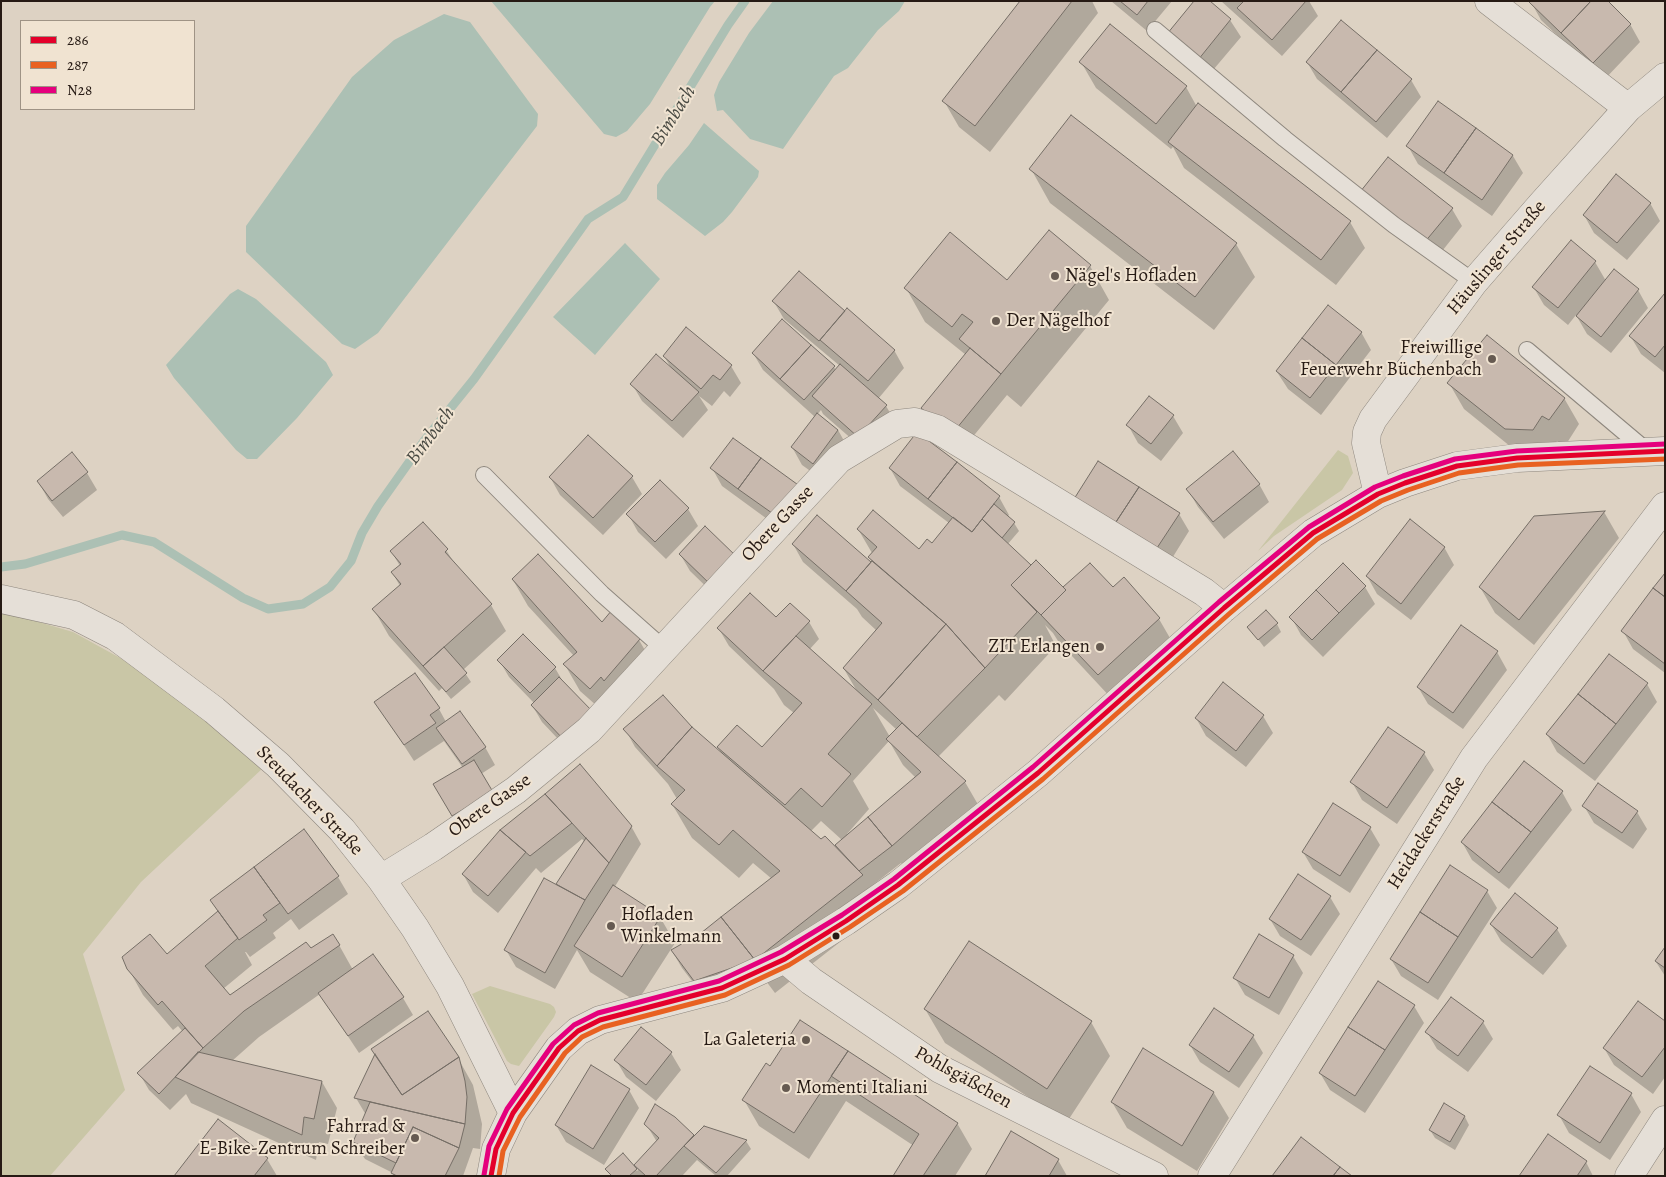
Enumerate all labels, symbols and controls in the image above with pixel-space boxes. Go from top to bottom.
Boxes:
legend [20,20,195,110]
text: 286 [67,30,88,50]
text: 287 [67,55,88,75]
text: N28 [67,80,92,100]
water label: Bimbach [646,82,702,150]
street label: Häuslinger Straße [1443,196,1551,320]
place label: Nägel's Hofladen [1065,265,1197,287]
marker: Nägel's Hofladen [1049,270,1061,282]
place label: Der Nägelhof [1006,310,1110,332]
marker: Der Nägelhof [990,315,1002,327]
place label: Freiwillige Feuerwehr Büchenbach [1300,337,1482,381]
marker: Freiwillige Feuerwehr Büchenbach [1486,353,1498,365]
water label: Bimbach [402,402,460,470]
street label: Obere Gasse [737,481,819,567]
place label: ZIT Erlangen [988,636,1090,658]
marker: ZIT Erlangen [1094,641,1106,653]
street label: Steudacher Straße [251,741,367,861]
street label: Obere Gasse [444,769,536,843]
street label: Heidackerstraße [1383,772,1471,894]
place label: Hofladen Winkelmann [621,904,721,948]
marker: Hofladen Winkelmann [605,920,617,932]
unlabelled marker [831,931,841,941]
place label: La Galeteria [703,1029,796,1051]
marker: La Galeteria [800,1034,812,1046]
street label: Pohlsgäßchen [910,1042,1016,1114]
place label: Momenti Italiani [796,1077,928,1099]
marker: Momenti Italiani [780,1082,792,1094]
place label: Fahrrad & E-Bike-Zentrum Schreiber [199,1116,405,1160]
marker: Fahrrad & E-Bike-Zentrum Schreiber [409,1132,421,1144]

